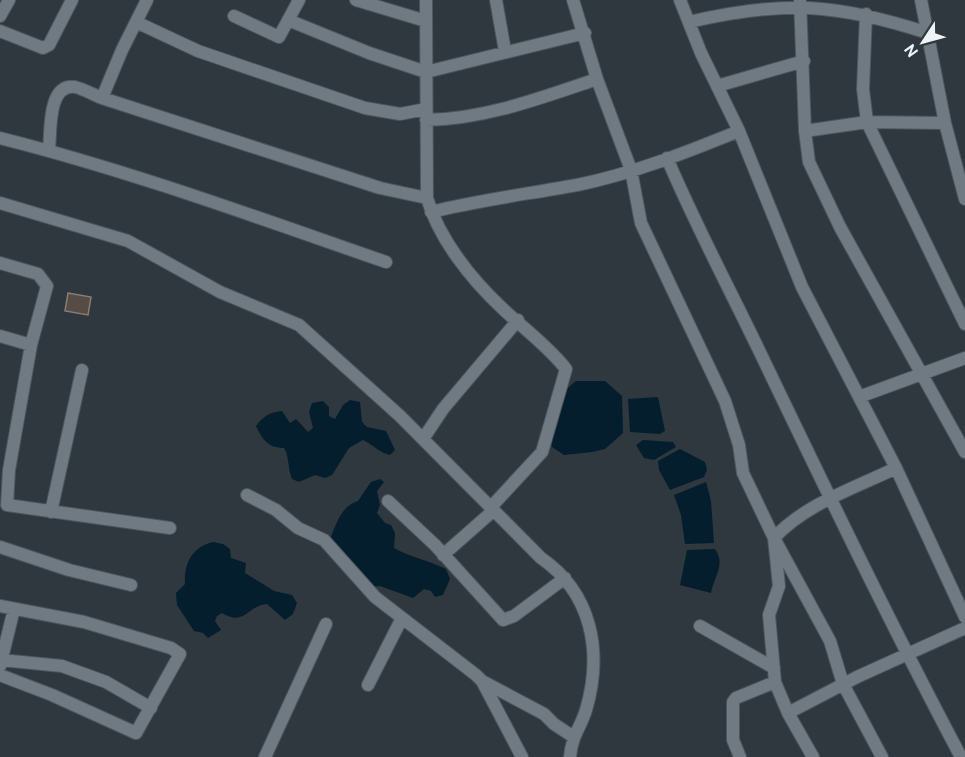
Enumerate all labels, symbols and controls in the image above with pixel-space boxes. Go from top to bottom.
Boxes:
north arrow [893,12,953,72]
text: N [901,39,924,60]

